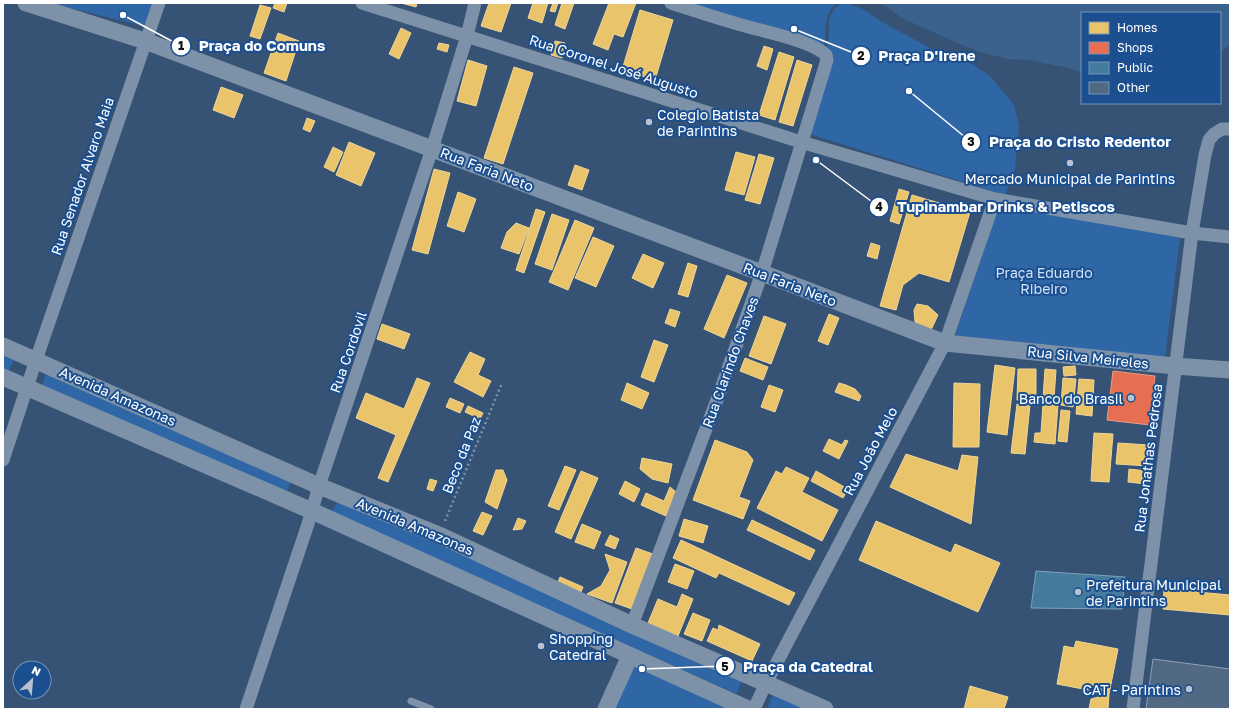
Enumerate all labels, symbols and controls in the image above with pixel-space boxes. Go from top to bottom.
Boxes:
legend [1081,12,1221,104]
text: Homes [1117,20,1157,35]
street label: Rua Coronel José Augusto [527,31,701,101]
callout: Praça do Comuns [171,33,334,60]
text: Praça do Comuns [199,36,325,54]
text: 1 [178,38,184,53]
text: Shops [1117,40,1153,55]
callout: Praça D'Irene [851,42,984,69]
text: Praça D'Irene [878,46,976,64]
text: 2 [857,48,865,63]
text: Public [1117,60,1154,75]
text: Other [1117,80,1150,95]
street label: Rua Senador Alvaro Maia [47,95,117,257]
place label: Colegio Batista de Parintins [657,106,759,139]
marker: Colegio Batista de Parintins [644,117,654,127]
callout: Praça do Cristo Redentor [961,128,1179,155]
text: Praça do Cristo Redentor [989,132,1171,150]
text: 3 [967,134,975,149]
street label: Rua Faria Neto [438,143,536,195]
marker: Mercado Municipal de Parintins [1065,158,1075,168]
place label: Mercado Municipal de Parintins [965,170,1175,187]
callout: Tupinambar Drinks & Petiscos [869,194,1122,221]
text: Tupinambar Drinks & Petiscos [897,197,1115,215]
text: 4 [875,199,883,214]
street label: Rua Faria Neto [741,258,839,310]
park label: Praça Eduardo Ribeiro [995,264,1093,297]
street label: Rua Clarindo Chaves [698,294,762,430]
street label: Rua Cordovil [326,309,370,395]
street label: Rua Silva Meireles [1026,342,1150,372]
street label: Avenida Amazonas [57,363,179,429]
street label: Rua Jonathas Pedrosa [1130,383,1166,533]
place label: Banco do Brasil [1019,390,1123,407]
marker: Banco do Brasil [1126,393,1136,403]
street label: Rua João Melo [839,404,901,498]
street label: Beco da Paz [438,414,484,496]
street label: Avenida Amazonas [354,494,476,558]
place label: Prefeitura Municipal de Parintins [1086,576,1221,609]
marker: Prefeitura Municipal de Parintins [1073,587,1083,597]
place label: Shopping Catedral [549,630,613,663]
marker: Shopping Catedral [536,641,546,651]
callout: Praça da Catedral [715,653,881,680]
text: Praça da Catedral [743,657,873,675]
text: 5 [721,659,729,674]
north arrow [12,660,52,700]
text: N [30,663,43,678]
place label: CAT - Parintins [1082,681,1181,698]
marker: CAT - Parintins [1184,684,1194,694]

